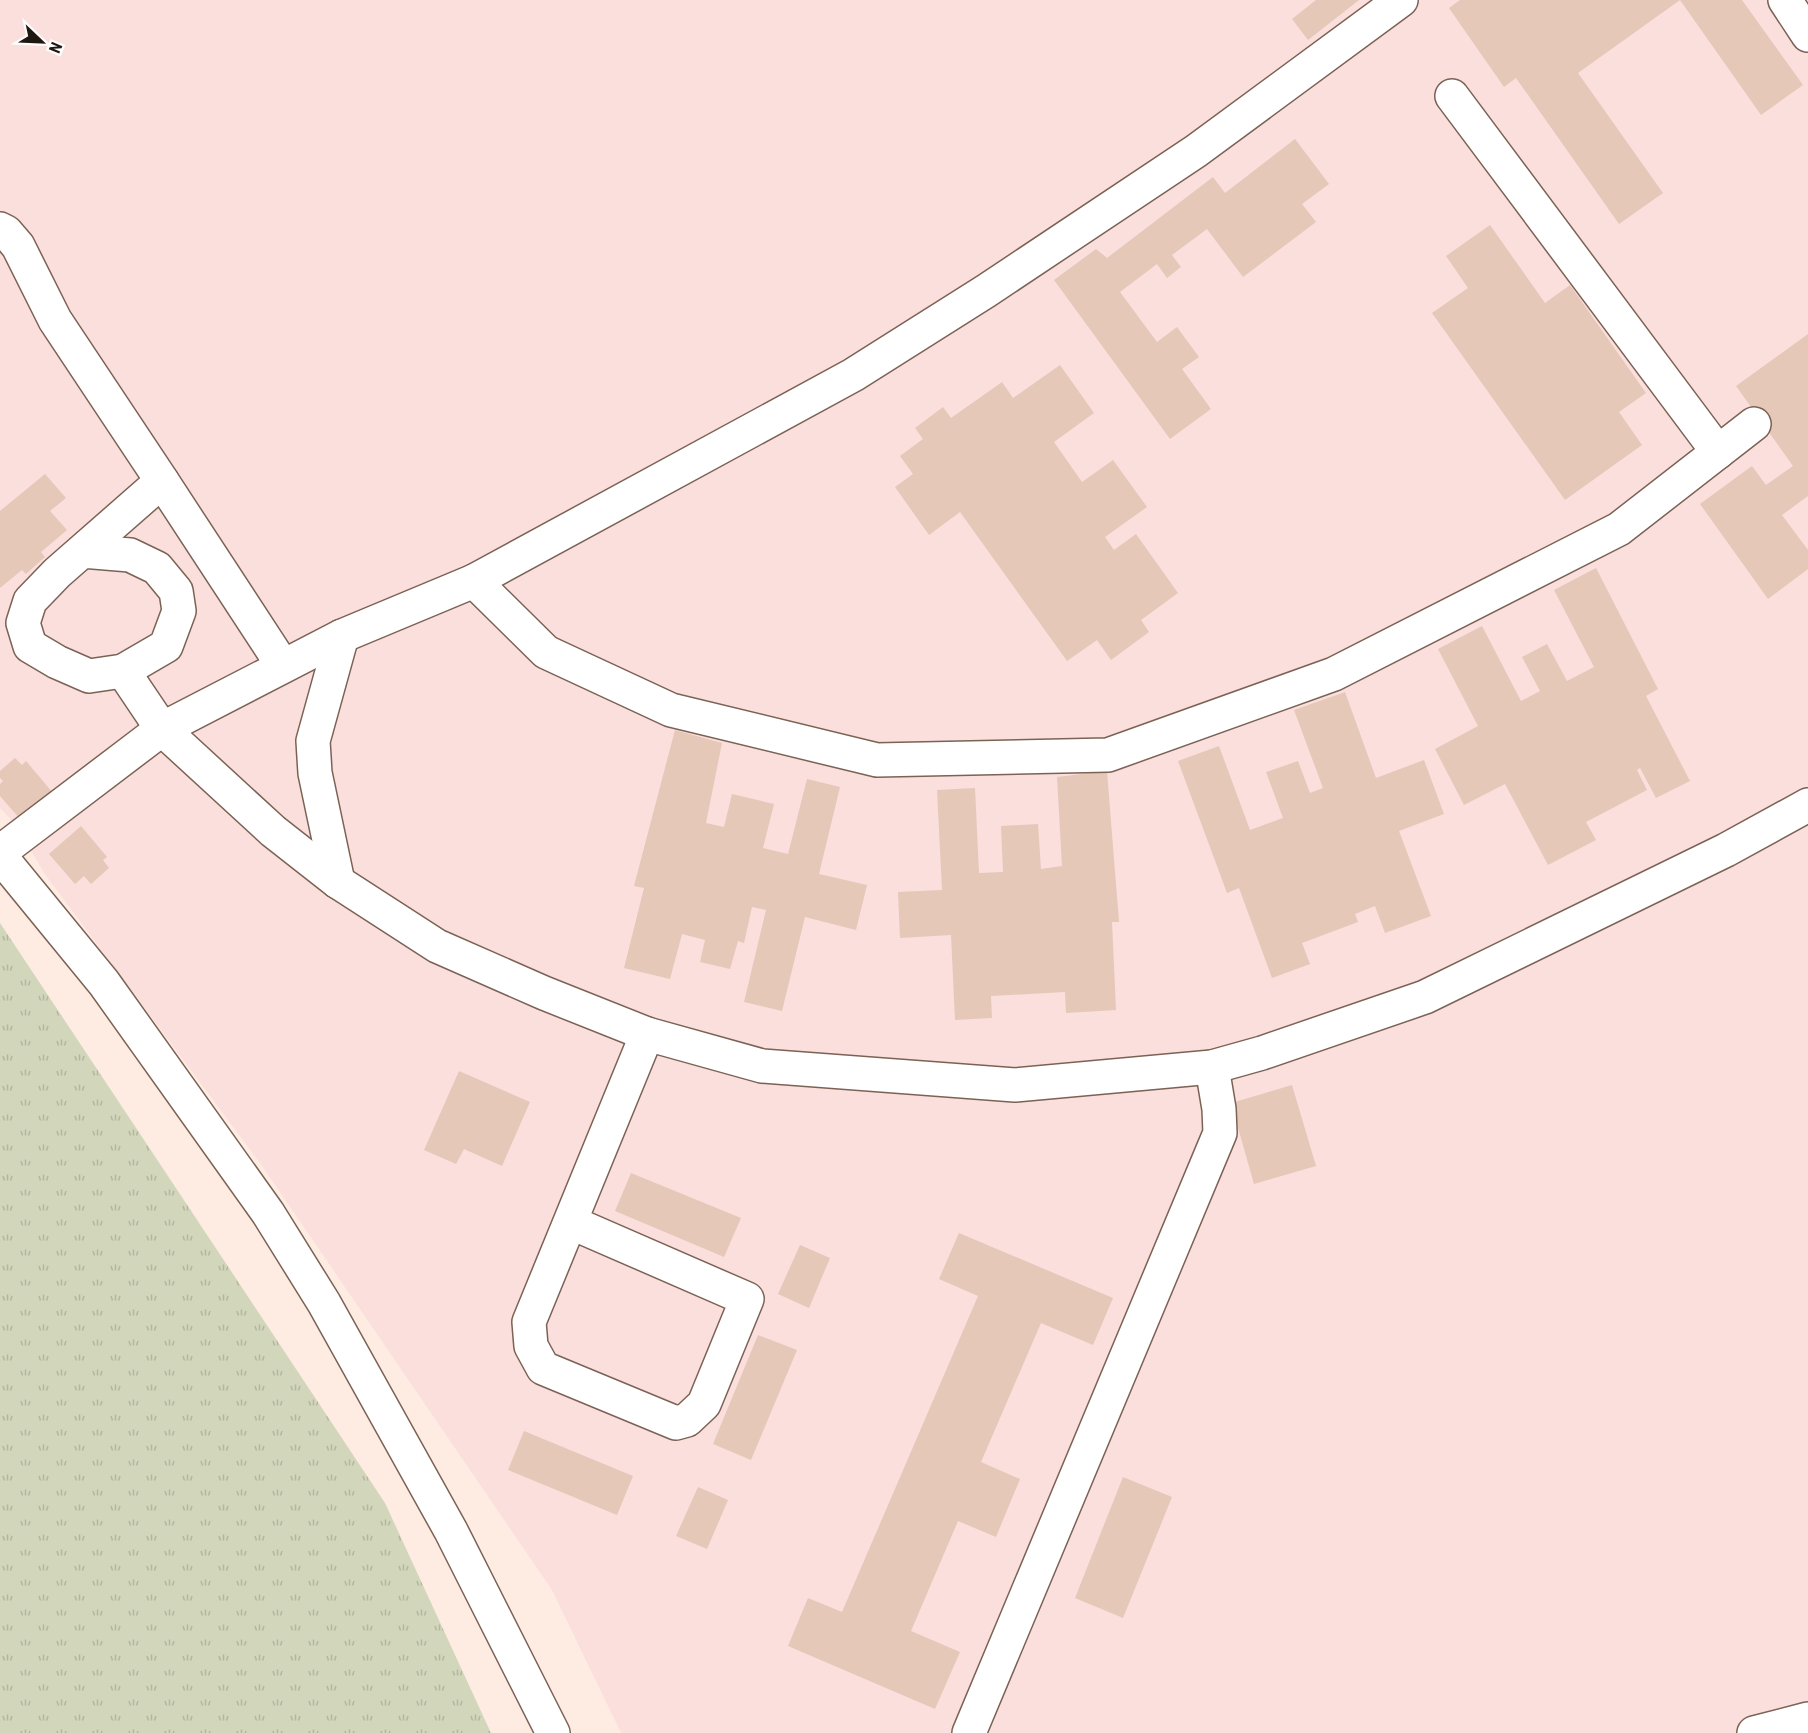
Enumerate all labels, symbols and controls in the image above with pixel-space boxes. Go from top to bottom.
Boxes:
north arrow [12,12,72,72]
text: N [45,39,66,56]

